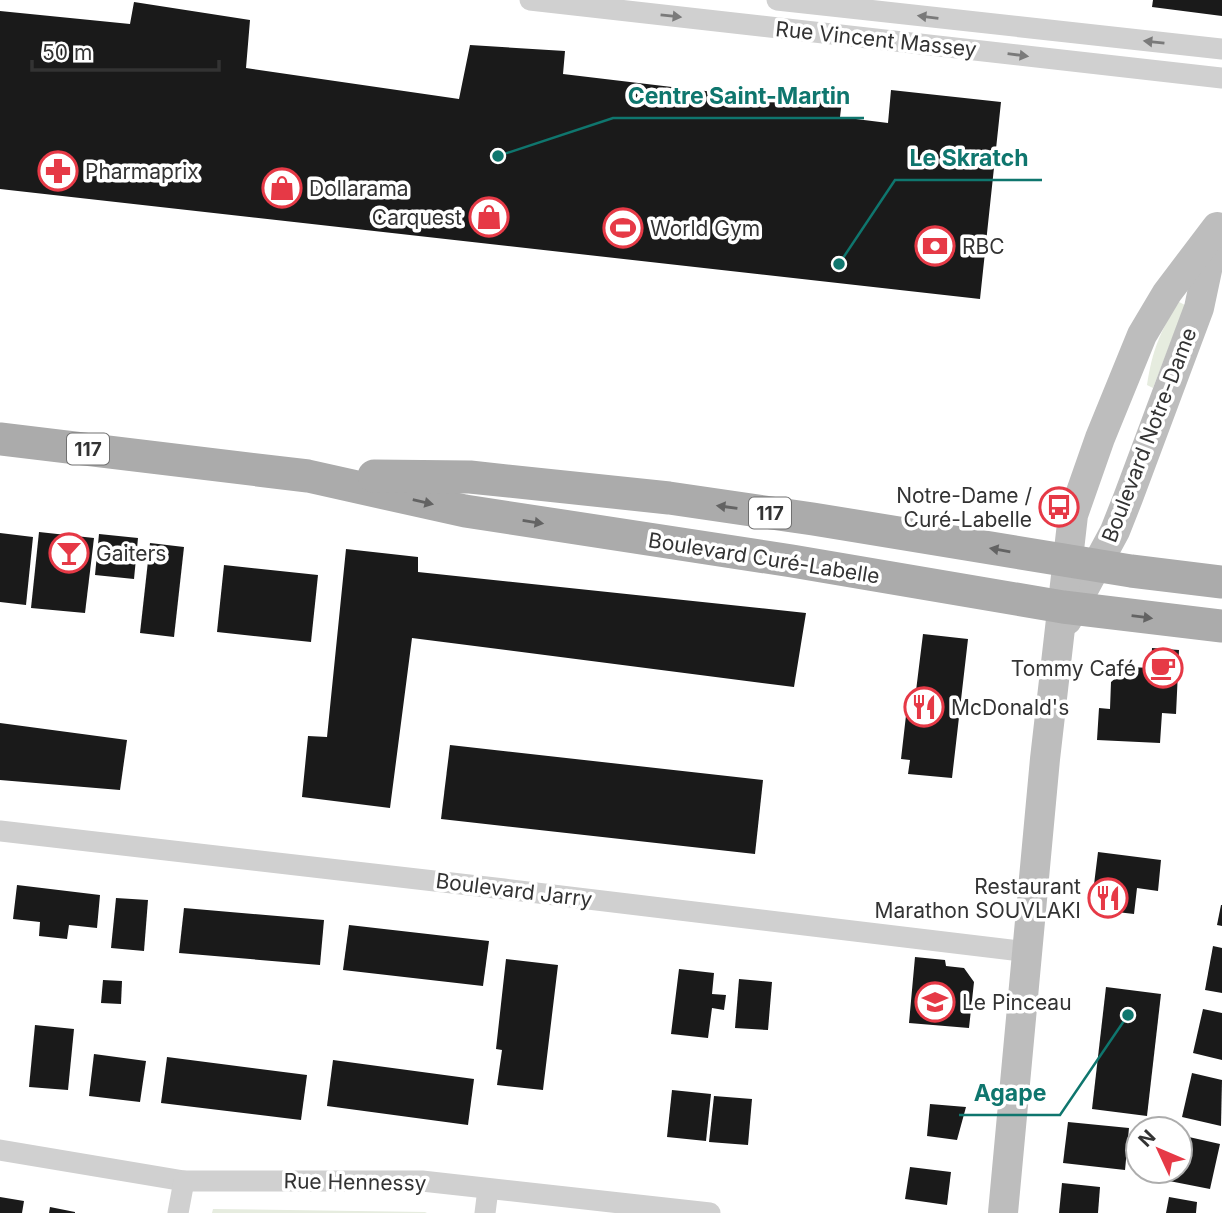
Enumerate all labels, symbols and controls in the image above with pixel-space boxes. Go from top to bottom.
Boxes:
one-way arrow [660,10,682,21]
one-way arrow [917,12,939,23]
street label: Rue Vincent Massey [774,16,978,62]
scale bar [32,28,219,72]
one-way arrow [1143,37,1165,48]
text: 50 m [42,40,92,65]
one-way arrow [1008,50,1030,61]
callout: Centre Saint-Martin [613,74,864,118]
text: Centre Saint-Martin [628,82,850,110]
callout: Le Skratch [895,136,1042,180]
text: Le Skratch [909,144,1029,172]
pharmacy icon: Pharmaprix [37,150,79,192]
place label: Pharmaprix [85,159,199,184]
shop icon: Dollarama [261,167,303,209]
place label: Dollarama [309,176,409,201]
shop icon: Carquest [468,196,510,238]
place label: Carquest [372,205,462,230]
sports icon: World Gym [602,207,644,249]
place label: World Gym [650,216,760,241]
bank icon: RBC [914,225,956,267]
place label: RBC [962,234,1005,259]
street label: Boulevard Notre-Dame [1097,324,1201,546]
road number: 117 [67,433,109,464]
place label: Notre-Dame / Curé-Labelle [896,483,1032,532]
bus stop icon: Notre-Dame / Curé-Labelle [1038,486,1080,528]
one-way arrow [412,496,434,507]
road number: 117 [749,498,791,528]
one-way arrow [716,501,738,512]
one-way arrow [522,517,544,528]
street label: Boulevard Curé-Labelle [647,527,881,589]
bar icon: Gaiters [48,532,90,574]
place label: Gaiters [96,541,166,566]
one-way arrow [989,544,1011,555]
one-way arrow [1131,611,1153,622]
cafe icon: Tommy Café [1142,647,1184,689]
place label: Tommy Café [1011,656,1136,681]
restaurant icon: McDonald's [903,686,945,728]
place label: McDonald's [951,695,1069,720]
street label: Boulevard Jarry [434,868,594,912]
place label: Restaurant Marathon SOUVLAKI [875,874,1081,923]
restaurant icon: Restaurant Marathon SOUVLAKI [1087,877,1129,919]
school or university icon: Le Pinceau [914,981,956,1023]
place label: Le Pinceau [962,990,1072,1015]
callout: Agape [959,1071,1060,1115]
text: Agape [974,1079,1046,1107]
north arrow [1124,1115,1194,1185]
text: N [1134,1125,1160,1152]
street label: Rue Hennessy [283,1168,427,1196]

